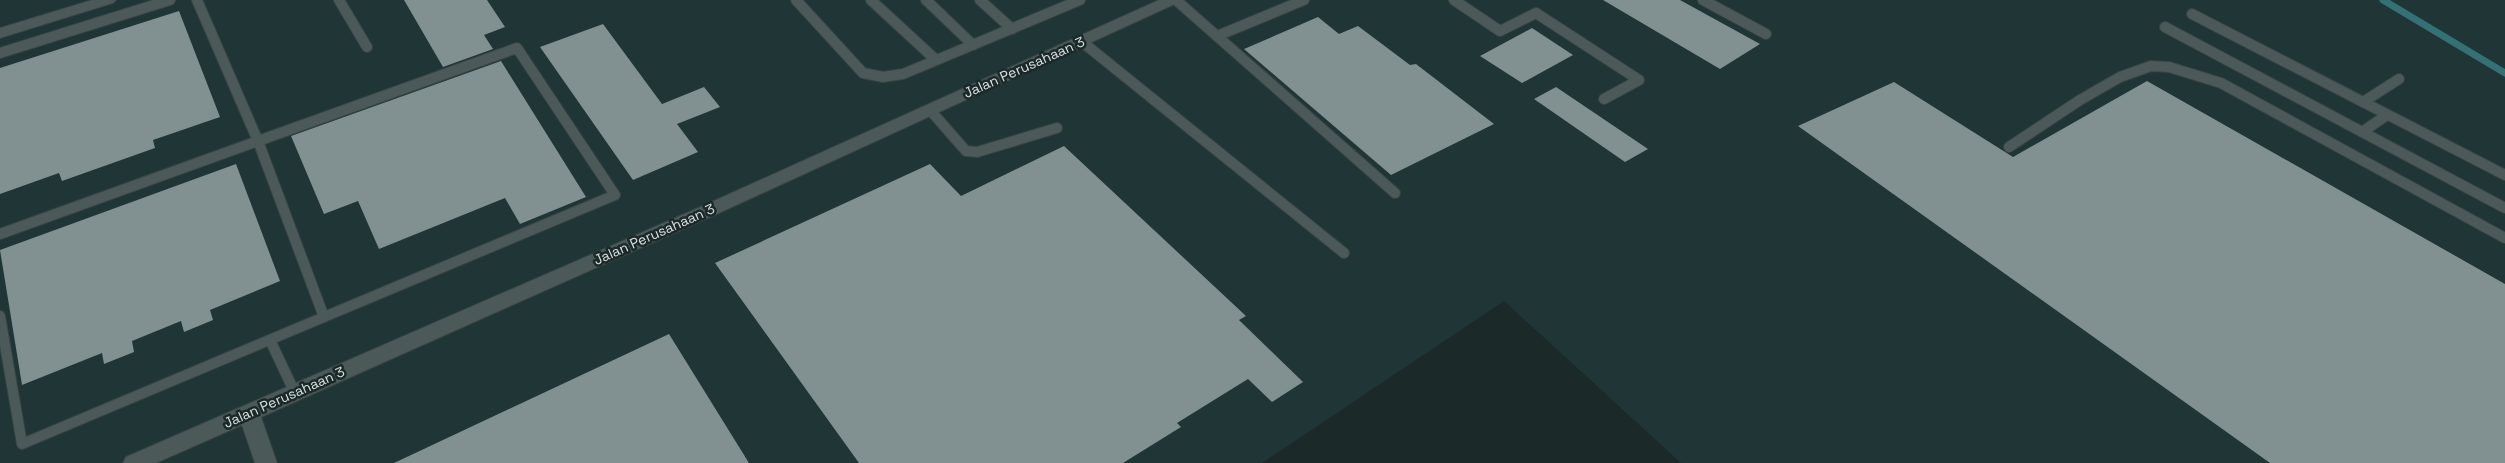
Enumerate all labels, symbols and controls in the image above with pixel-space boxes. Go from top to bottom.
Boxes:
street label: Jalan Perusahaan 3 [961,32,1087,102]
street label: Jalan Perusahaan 3 [591,199,717,269]
street label: Jalan Perusahaan 3 [221,362,347,432]

